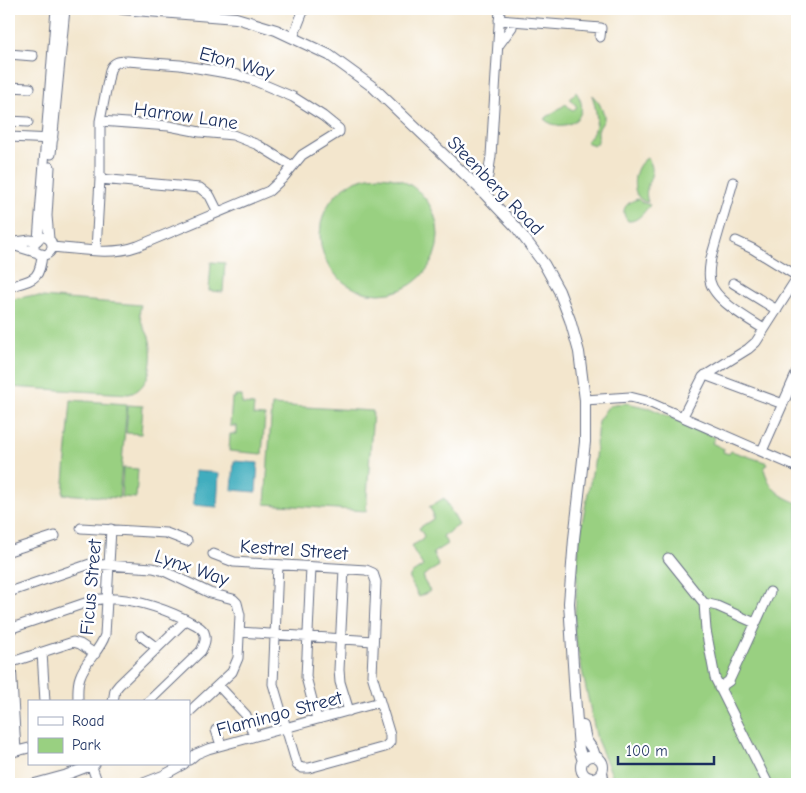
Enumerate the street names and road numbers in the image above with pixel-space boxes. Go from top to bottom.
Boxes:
street label: Eton Way [197,42,277,84]
street label: Harrow Lane [132,98,239,134]
street label: Steenberg Road [443,132,548,240]
street label: Kestrel Street [239,535,349,565]
street label: Ficus Street [76,538,106,636]
street label: Lynx Way [152,545,232,591]
street label: Flamingo Street [214,686,345,741]

